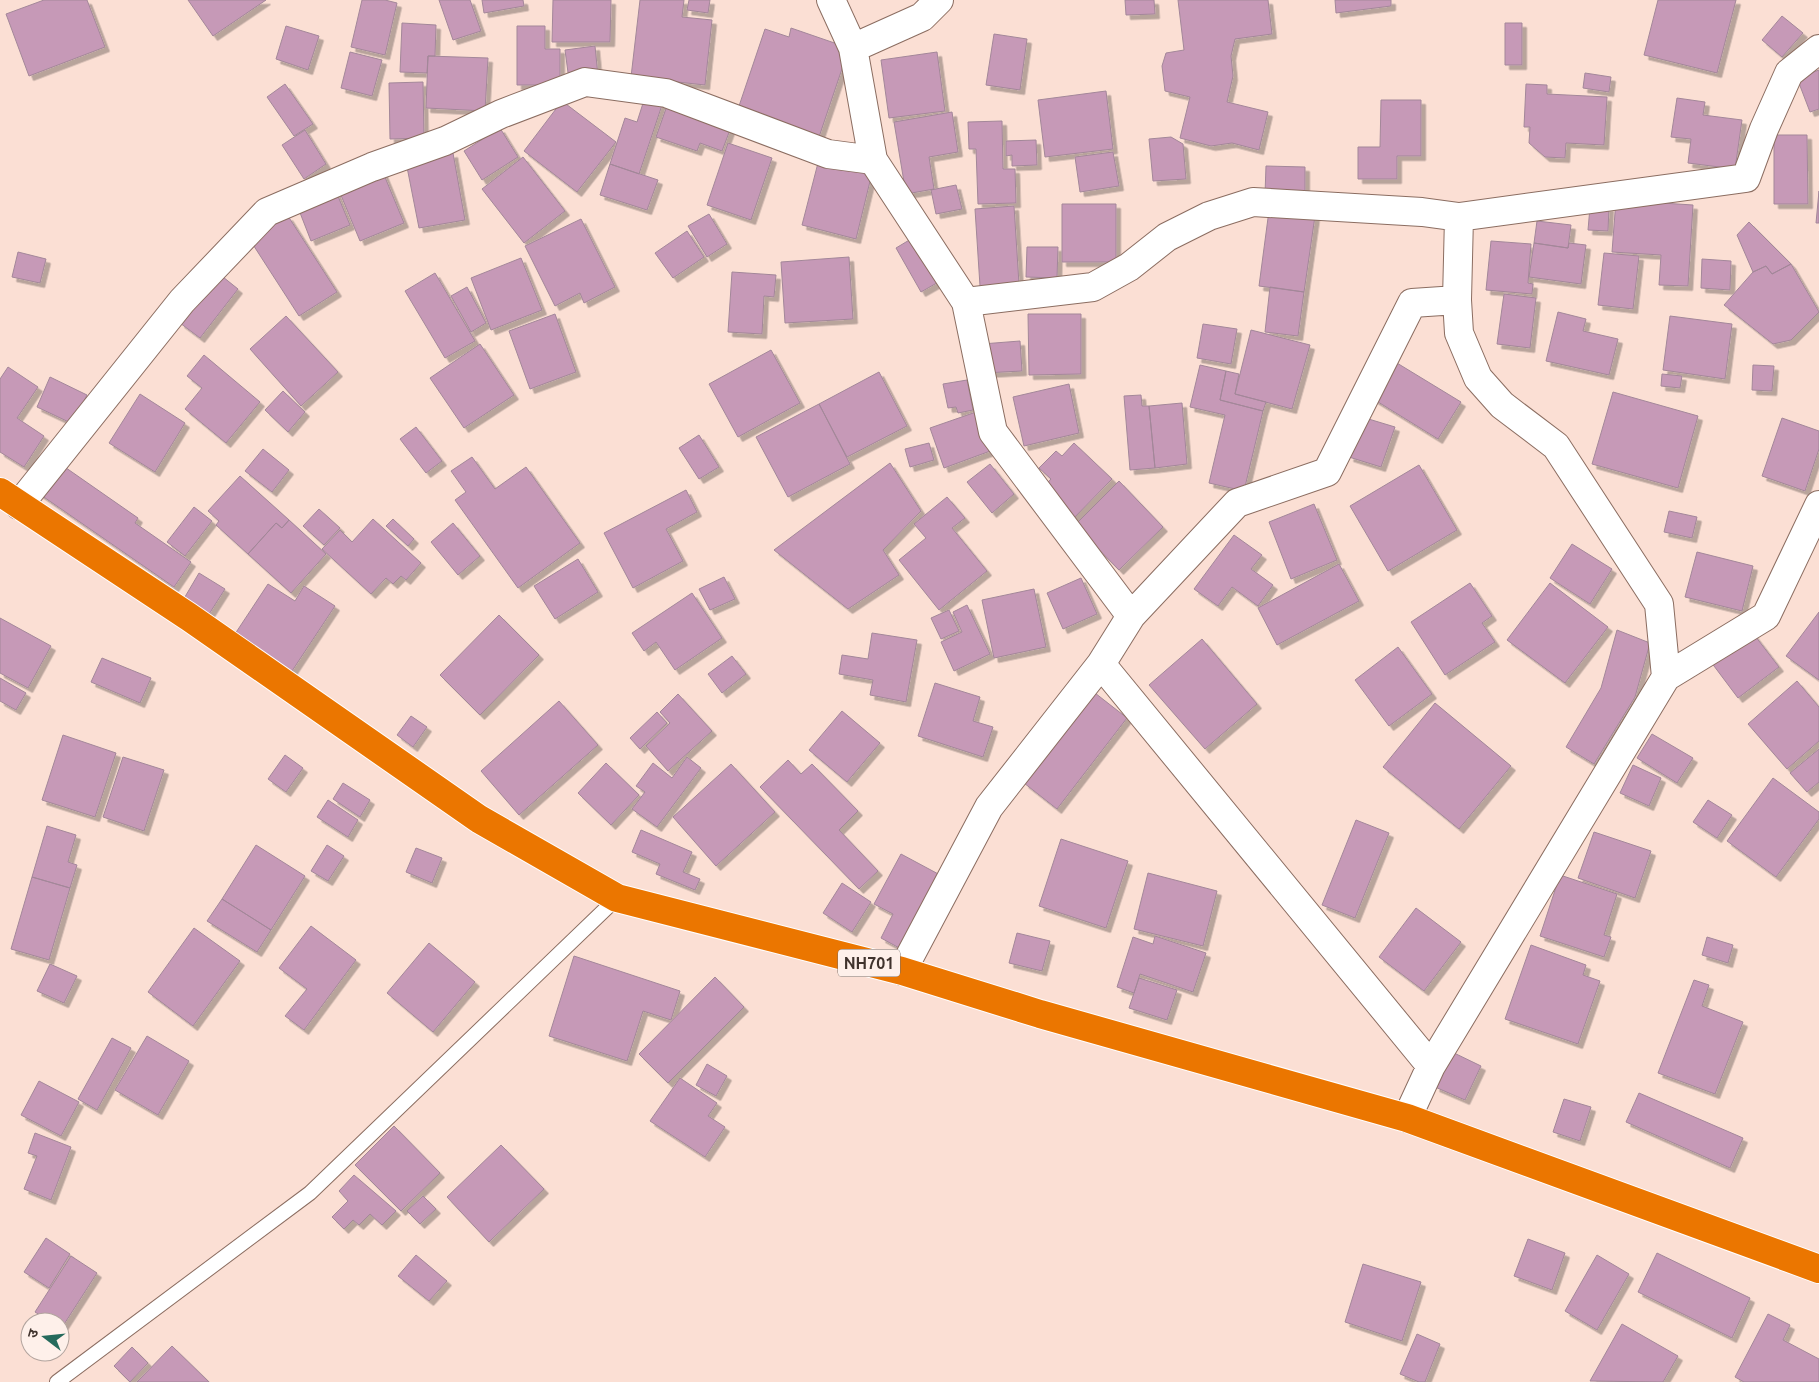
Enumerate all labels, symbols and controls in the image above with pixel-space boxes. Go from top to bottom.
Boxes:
road number: NH701 [838,950,900,976]
north arrow [20,1312,70,1362]
text: उ [24,1327,42,1340]

